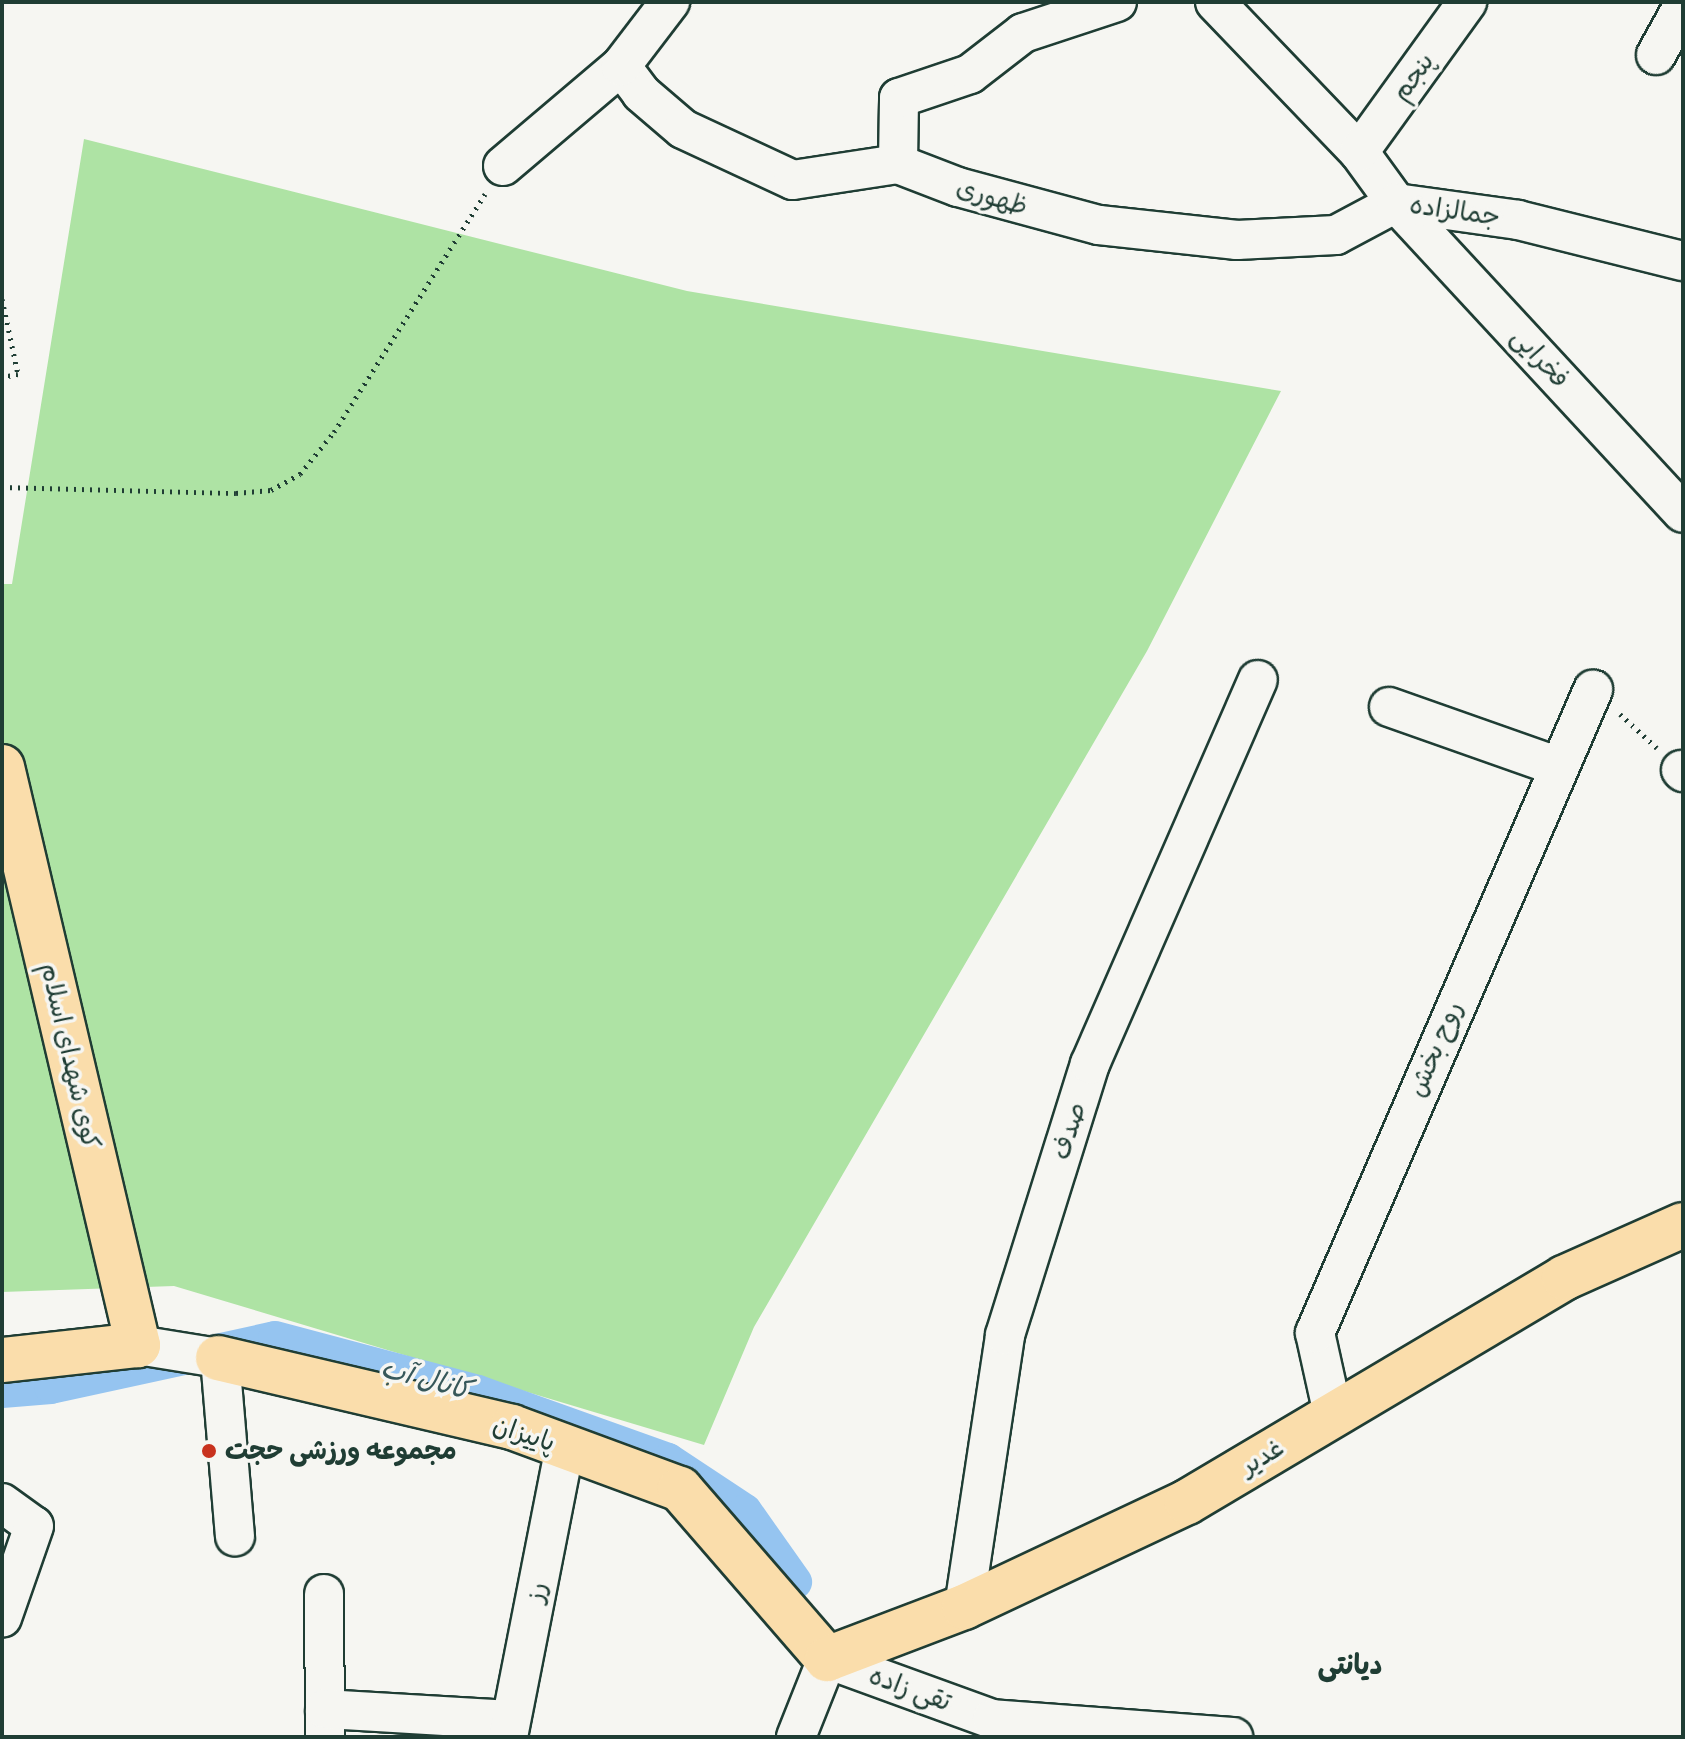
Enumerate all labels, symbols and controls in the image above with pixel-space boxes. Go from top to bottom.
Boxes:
street label: پنجم [1385,47,1441,107]
street label: ظهوری [953,171,1031,223]
street label: جمالزاده [1408,189,1502,233]
street label: فخرایی [1504,322,1576,394]
street label: کوی شهدای اسلام [33,960,107,1152]
street label: روح بخش [1401,996,1469,1102]
street label: صدف [1045,1098,1093,1164]
water label: کانال آب [377,1350,475,1406]
street label: پاییزان [489,1409,559,1459]
street label: غدیر [1234,1432,1290,1482]
place label: مجموعه ورزشی حجت [225,1435,456,1467]
marker: مجموعه ورزشی حجت [200,1442,218,1460]
street label: رز [519,1579,553,1605]
district label: دیانتی [1318,1647,1382,1681]
street label: تقی زاده [865,1660,955,1718]

